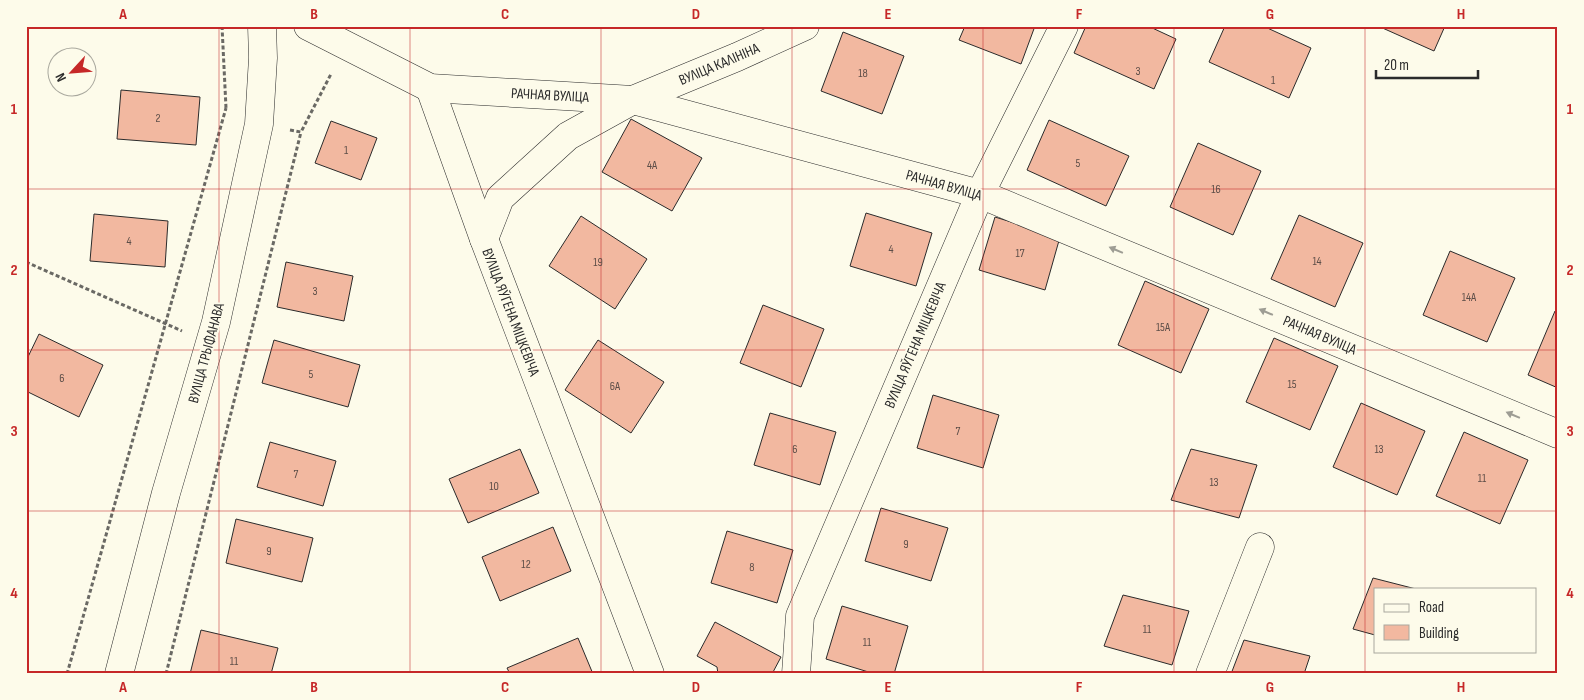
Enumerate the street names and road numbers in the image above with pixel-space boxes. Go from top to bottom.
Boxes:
street label: ВУЛІЦА КАЛІНІНА [676,39,763,90]
street label: РАЧНАЯ ВУЛІЦА [510,84,590,107]
street label: РАЧНАЯ ВУЛІЦА [904,166,985,206]
street label: ВУЛІЦА ЯЎГЕНА МІЦКЕВІЧА [477,246,544,379]
street label: ВУЛІЦА ЯЎГЕНА МІЦКЕВІЧА [880,279,951,411]
street label: ВУЛІЦА ТРЫФАНАВА [184,300,229,405]
street label: РАЧНАЯ ВУЛІЦА [1280,311,1360,360]

